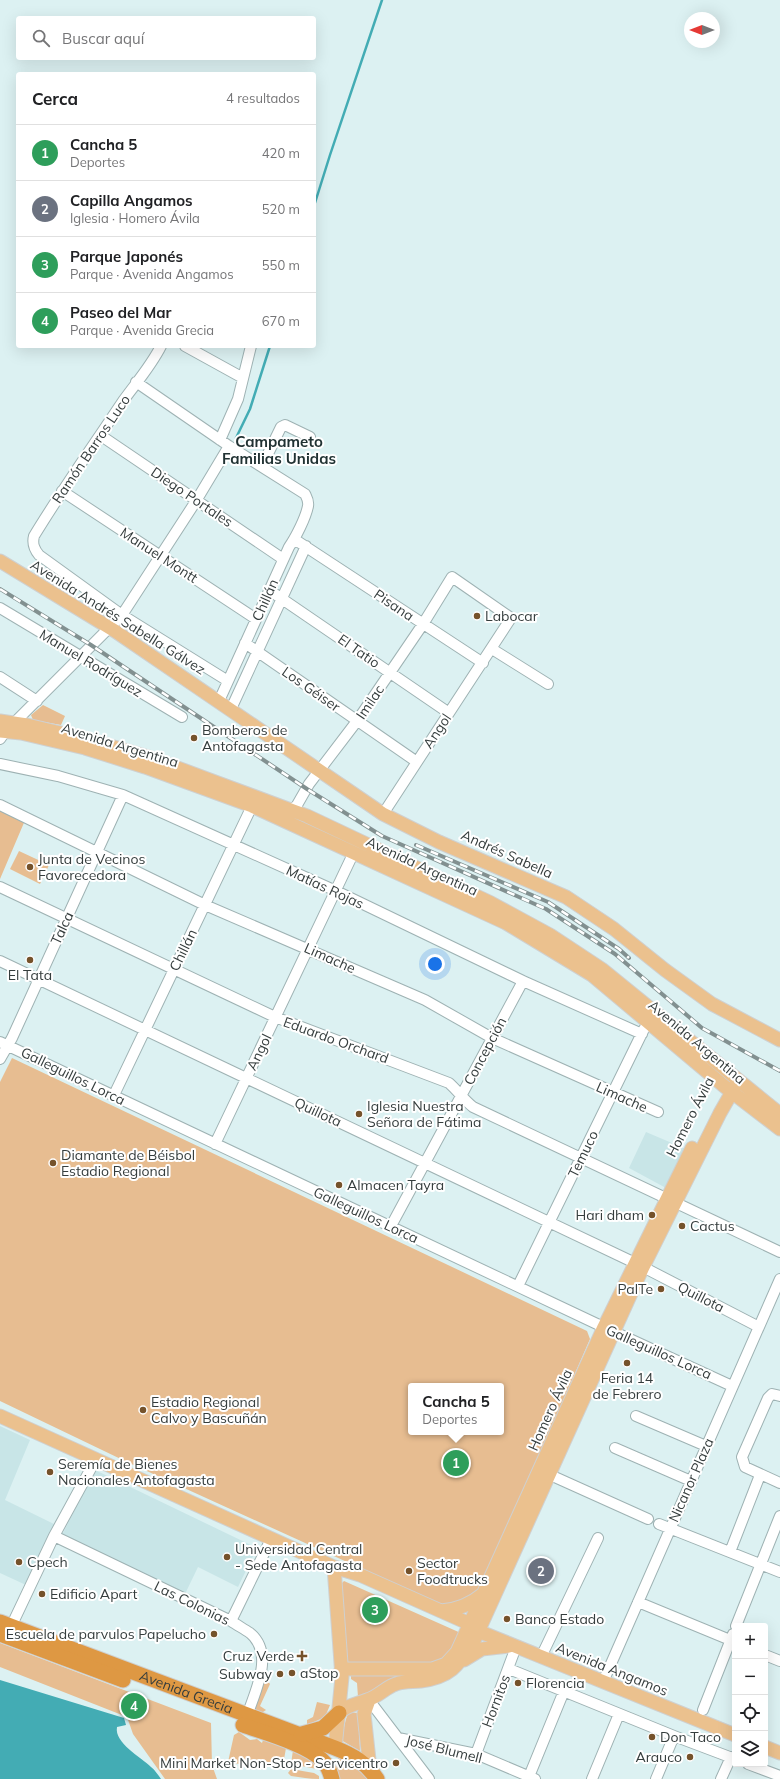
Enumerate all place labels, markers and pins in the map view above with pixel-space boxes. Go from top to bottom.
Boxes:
place label: Labocar [485,607,539,625]
marker: Labocar [472,611,482,621]
place label: Bomberos de Antofagasta [202,721,287,755]
marker: Bomberos de Antofagasta [189,733,199,743]
place label: Junta de Vecinos Favorecedora [38,850,146,884]
marker: Junta de Vecinos Favorecedora [25,862,35,872]
marker: El Tata [25,955,35,965]
place label: El Tata [8,966,52,984]
place label: Iglesia Nuestra Señora de Fátima [367,1097,481,1131]
marker: Iglesia Nuestra Señora de Fátima [354,1109,364,1119]
place label: Diamante de Béisbol Estadio Regional [61,1146,195,1180]
marker: Diamante de Béisbol Estadio Regional [48,1158,58,1168]
place label: Almacen Tayra [347,1176,444,1194]
marker: Almacen Tayra [334,1180,344,1190]
place label: Hari dham [576,1206,644,1224]
marker: Hari dham [647,1210,657,1220]
place label: Cactus [690,1217,735,1235]
marker: Cactus [677,1221,687,1231]
place label: PalTe [617,1280,653,1298]
marker: PalTe [656,1284,666,1294]
marker: Feria 14 de Febrero [622,1358,632,1368]
place label: Feria 14 de Febrero [593,1369,661,1403]
place label: Estadio Regional Calvo y Bascuñán [151,1393,267,1427]
marker: Estadio Regional Calvo y Bascuñán [138,1405,148,1415]
pin: 1 [443,1448,469,1478]
place label: Seremía de Bienes Nacionales Antofagasta [58,1455,215,1489]
marker: Seremía de Bienes Nacionales Antofagasta [45,1467,55,1477]
place label: Universidad Central - Sede Antofagasta [235,1540,362,1574]
marker: Universidad Central - Sede Antofagasta [222,1552,232,1562]
place label: Cpech [27,1553,68,1571]
place label: Sector Foodtrucks [417,1554,488,1588]
pin: 2 [528,1556,554,1586]
marker: Cpech [14,1557,24,1567]
marker: Sector Foodtrucks [404,1566,414,1576]
place label: Edificio Apart [50,1585,137,1603]
marker: Edificio Apart [37,1589,47,1599]
pin: 3 [362,1595,388,1625]
place label: Banco Estado [515,1610,604,1628]
marker: Banco Estado [502,1614,512,1624]
place label: Escuela de parvulos Papelucho [6,1625,206,1643]
marker: Escuela de parvulos Papelucho [209,1629,219,1639]
place label: Cruz Verde [223,1647,294,1665]
marker: Cruz Verde [297,1651,307,1661]
place label: aStop [300,1664,338,1682]
place label: Subway [219,1665,273,1683]
marker: aStop [287,1668,297,1678]
marker: Subway [275,1669,285,1679]
place label: Florencia [526,1674,585,1692]
marker: Florencia [513,1678,523,1688]
pin: 4 [121,1691,147,1721]
place label: Don Taco [660,1728,721,1746]
marker: Don Taco [647,1732,657,1742]
place label: Arauco [635,1748,682,1766]
marker: Arauco [685,1752,695,1762]
place label: Mini Market Non-Stop - Servicentro [160,1754,388,1772]
marker: Mini Market Non-Stop - Servicentro [391,1758,401,1768]

